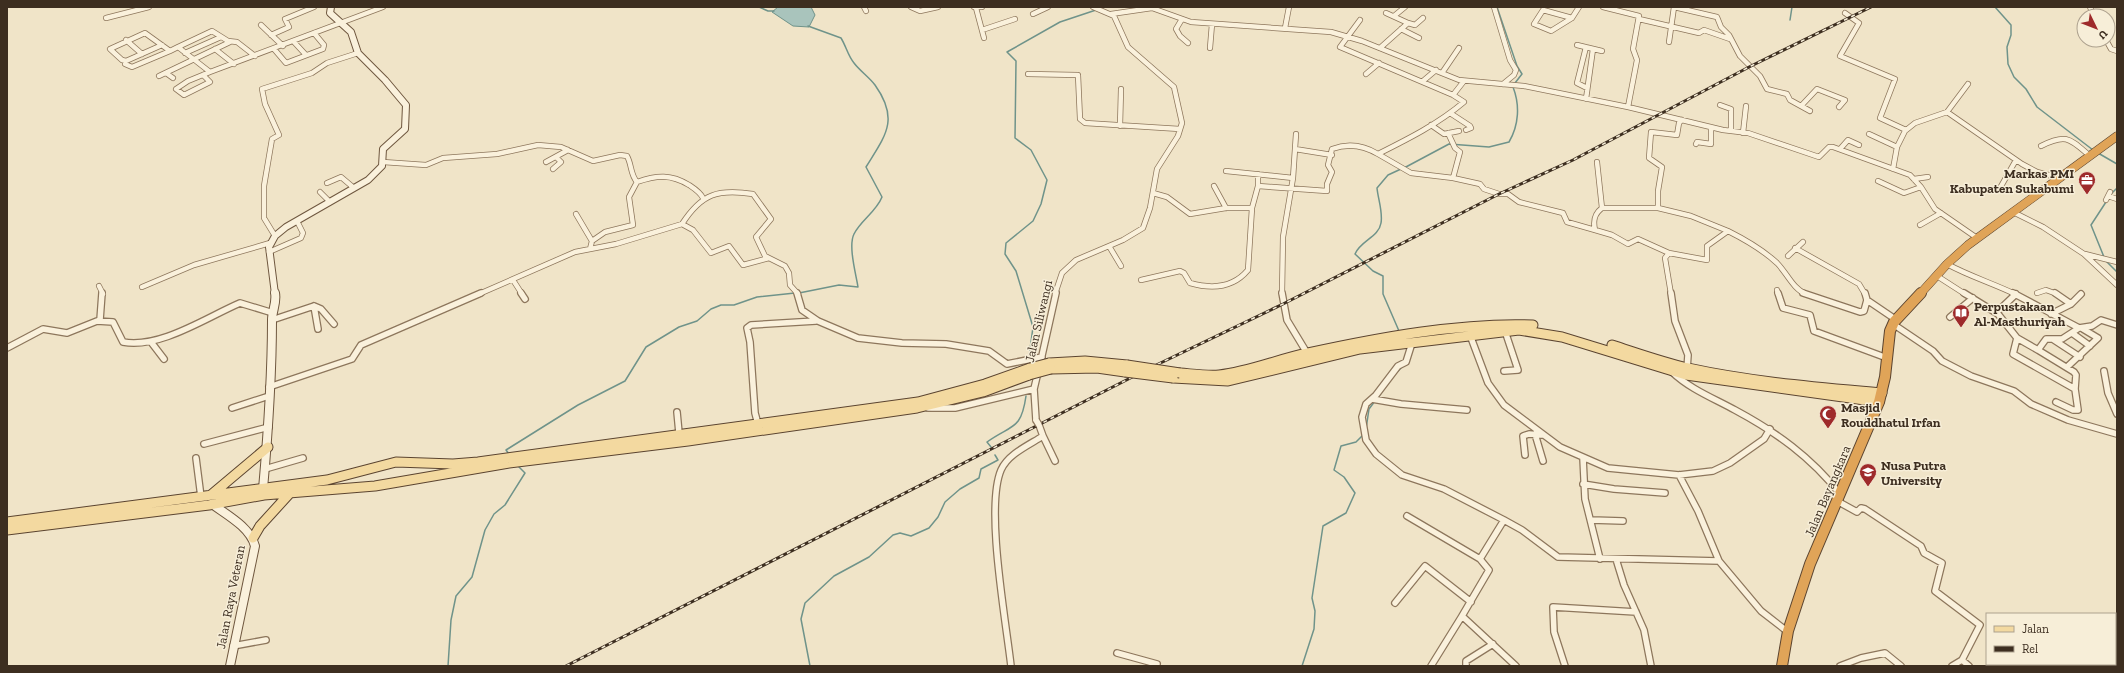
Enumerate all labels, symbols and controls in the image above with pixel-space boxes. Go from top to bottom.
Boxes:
north arrow [2076,8,2116,48]
text: U [2095,27,2110,42]
place label: Markas PMI Kabupaten Sukabumi [1950,166,2074,196]
office icon: Markas PMI Kabupaten Sukabumi [2077,170,2097,195]
street label: Jalan Siliwangi [1022,278,1055,364]
place label: Perpustakaan Al-Masthuriyah [1974,299,2066,329]
library icon: Perpustakaan Al-Masthuriyah [1951,303,1971,328]
place label: Masjid Rouddhatul Irfan [1841,400,1941,430]
mosque icon: Masjid Rouddhatul Irfan [1818,404,1838,429]
street label: Jalan Bayangkara [1801,442,1854,539]
place label: Nusa Putra University [1881,458,1946,488]
school or university icon: Nusa Putra University [1858,462,1878,487]
street label: Jalan Raya Veteran [213,543,248,650]
legend [1986,613,2116,665]
text: Jalan [2022,622,2049,636]
text: Rel [2022,642,2038,656]

